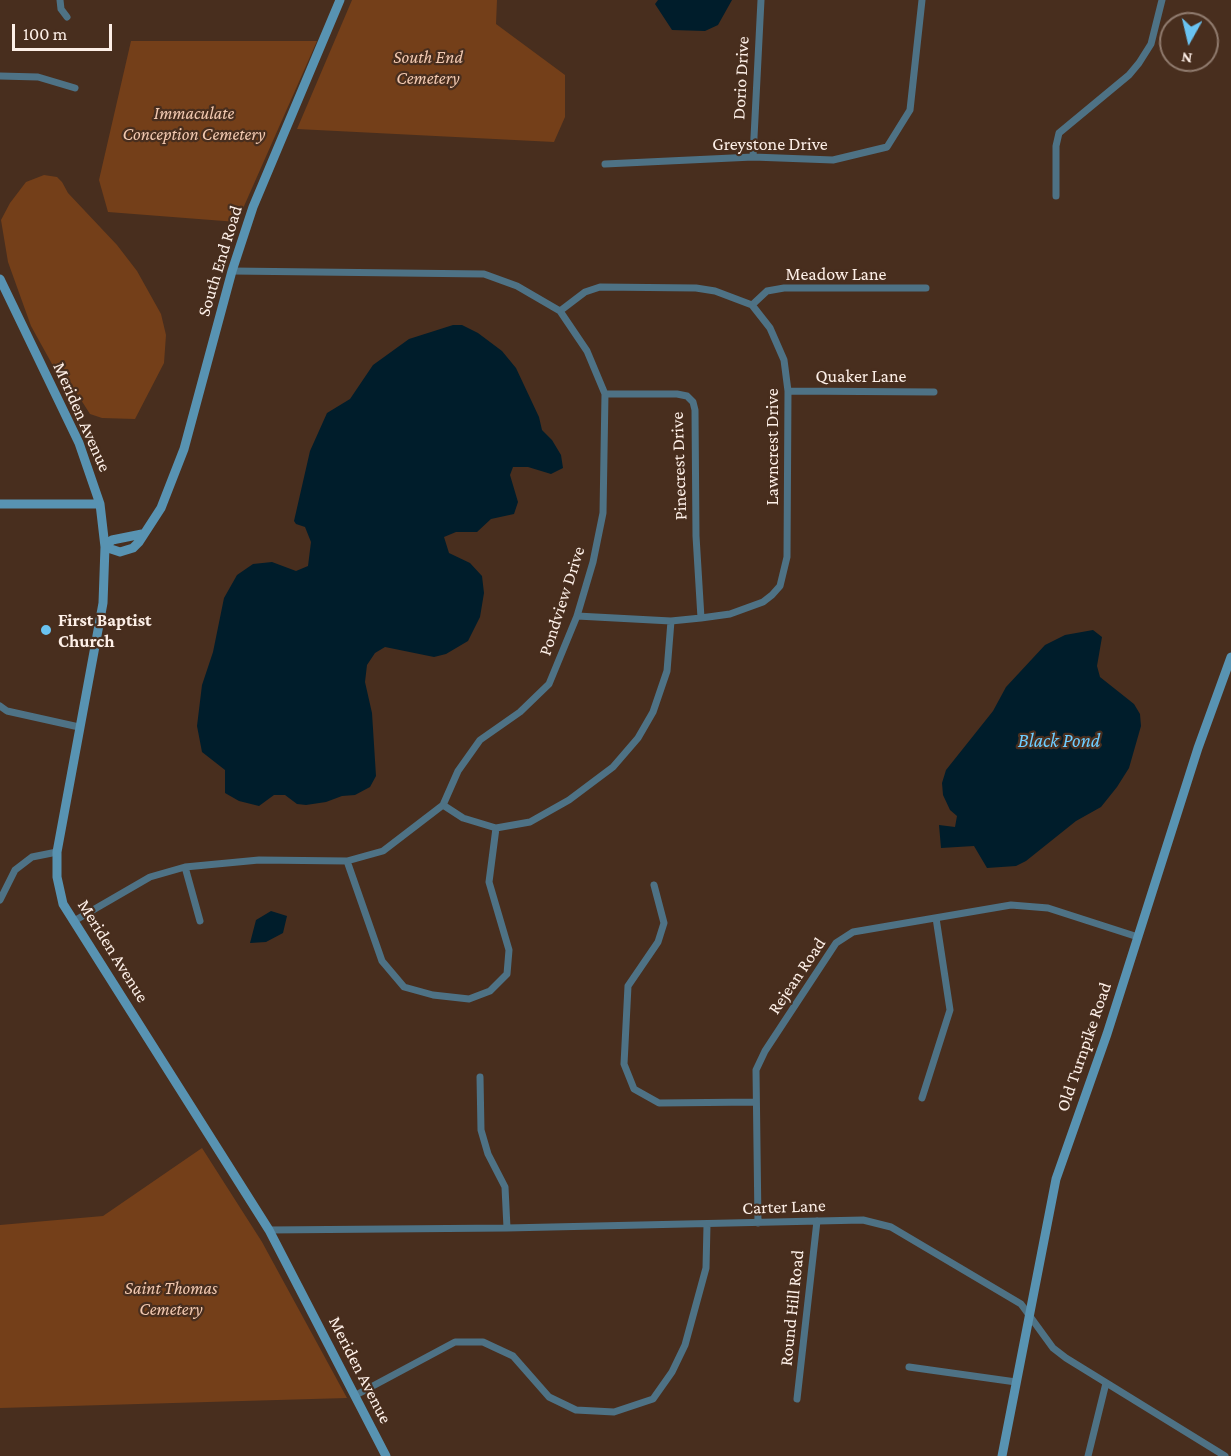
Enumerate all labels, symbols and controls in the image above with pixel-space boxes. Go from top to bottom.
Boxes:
scale bar [15,12,116,50]
north arrow [1159,12,1219,72]
text: 100 m [23,24,67,44]
street label: Dorio Drive [728,36,754,120]
park label: South End Cemetery [393,46,463,88]
text: N [1180,49,1193,68]
park label: Immaculate Conception Cemetery [123,102,265,144]
street label: Greystone Drive [712,133,828,155]
street label: South End Road [193,203,247,319]
street label: Meadow Lane [785,263,887,285]
street label: Meriden Avenue [48,359,116,475]
street label: Quaker Lane [816,365,906,387]
street label: Lawncrest Drive [761,388,783,506]
street label: Pinecrest Drive [666,412,692,520]
street label: Pondview Drive [534,544,590,658]
place label: First Baptist Church [58,609,152,652]
marker: First Baptist Church [39,623,53,637]
water label: Black Pond [1018,729,1100,753]
street label: Meriden Avenue [73,895,153,1007]
street label: Rejean Road [763,934,831,1018]
street label: Old Turnpike Road [1052,979,1116,1115]
street label: Carter Lane [742,1195,826,1219]
street label: Round Hill Road [775,1249,809,1367]
park label: Saint Thomas Cemetery [125,1277,217,1320]
street label: Meriden Avenue [324,1313,396,1427]

